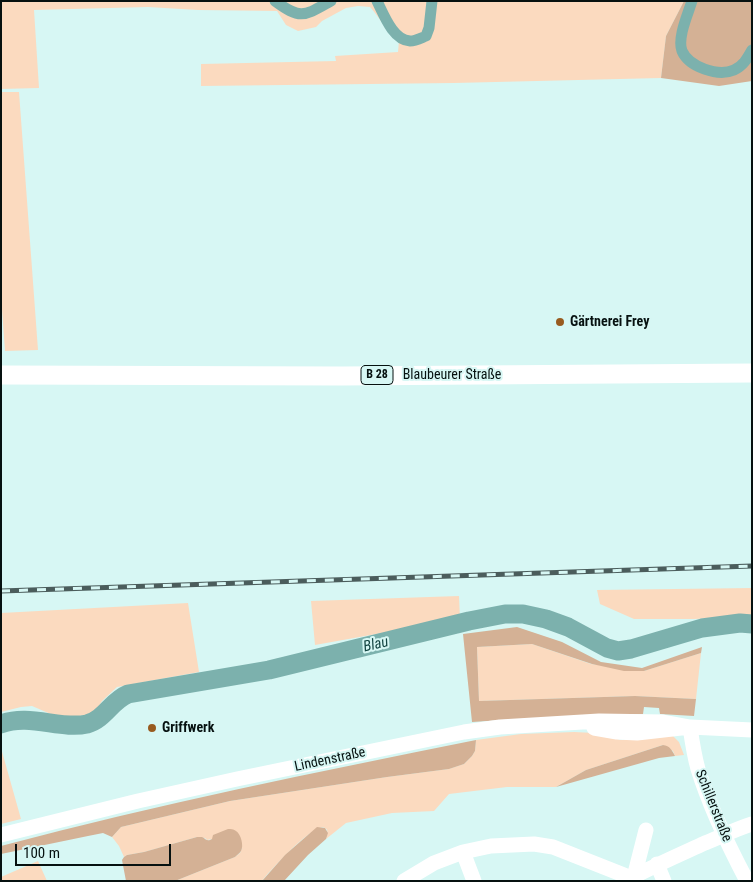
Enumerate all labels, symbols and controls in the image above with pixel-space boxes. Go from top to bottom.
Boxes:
place label: Gärtnerei Frey [570,314,649,330]
marker: Gärtnerei Frey [554,316,566,328]
road number: B 28 [361,366,393,384]
street label: Blaubeurer Straße [403,367,501,383]
water label: Blau [362,633,390,657]
place label: Griffwerk [162,720,214,736]
marker: Griffwerk [146,722,158,734]
street label: Lindenstraße [293,744,367,776]
street label: Schillerstraße [691,768,735,844]
scale bar [18,834,174,866]
text: 100 m [23,844,60,862]

